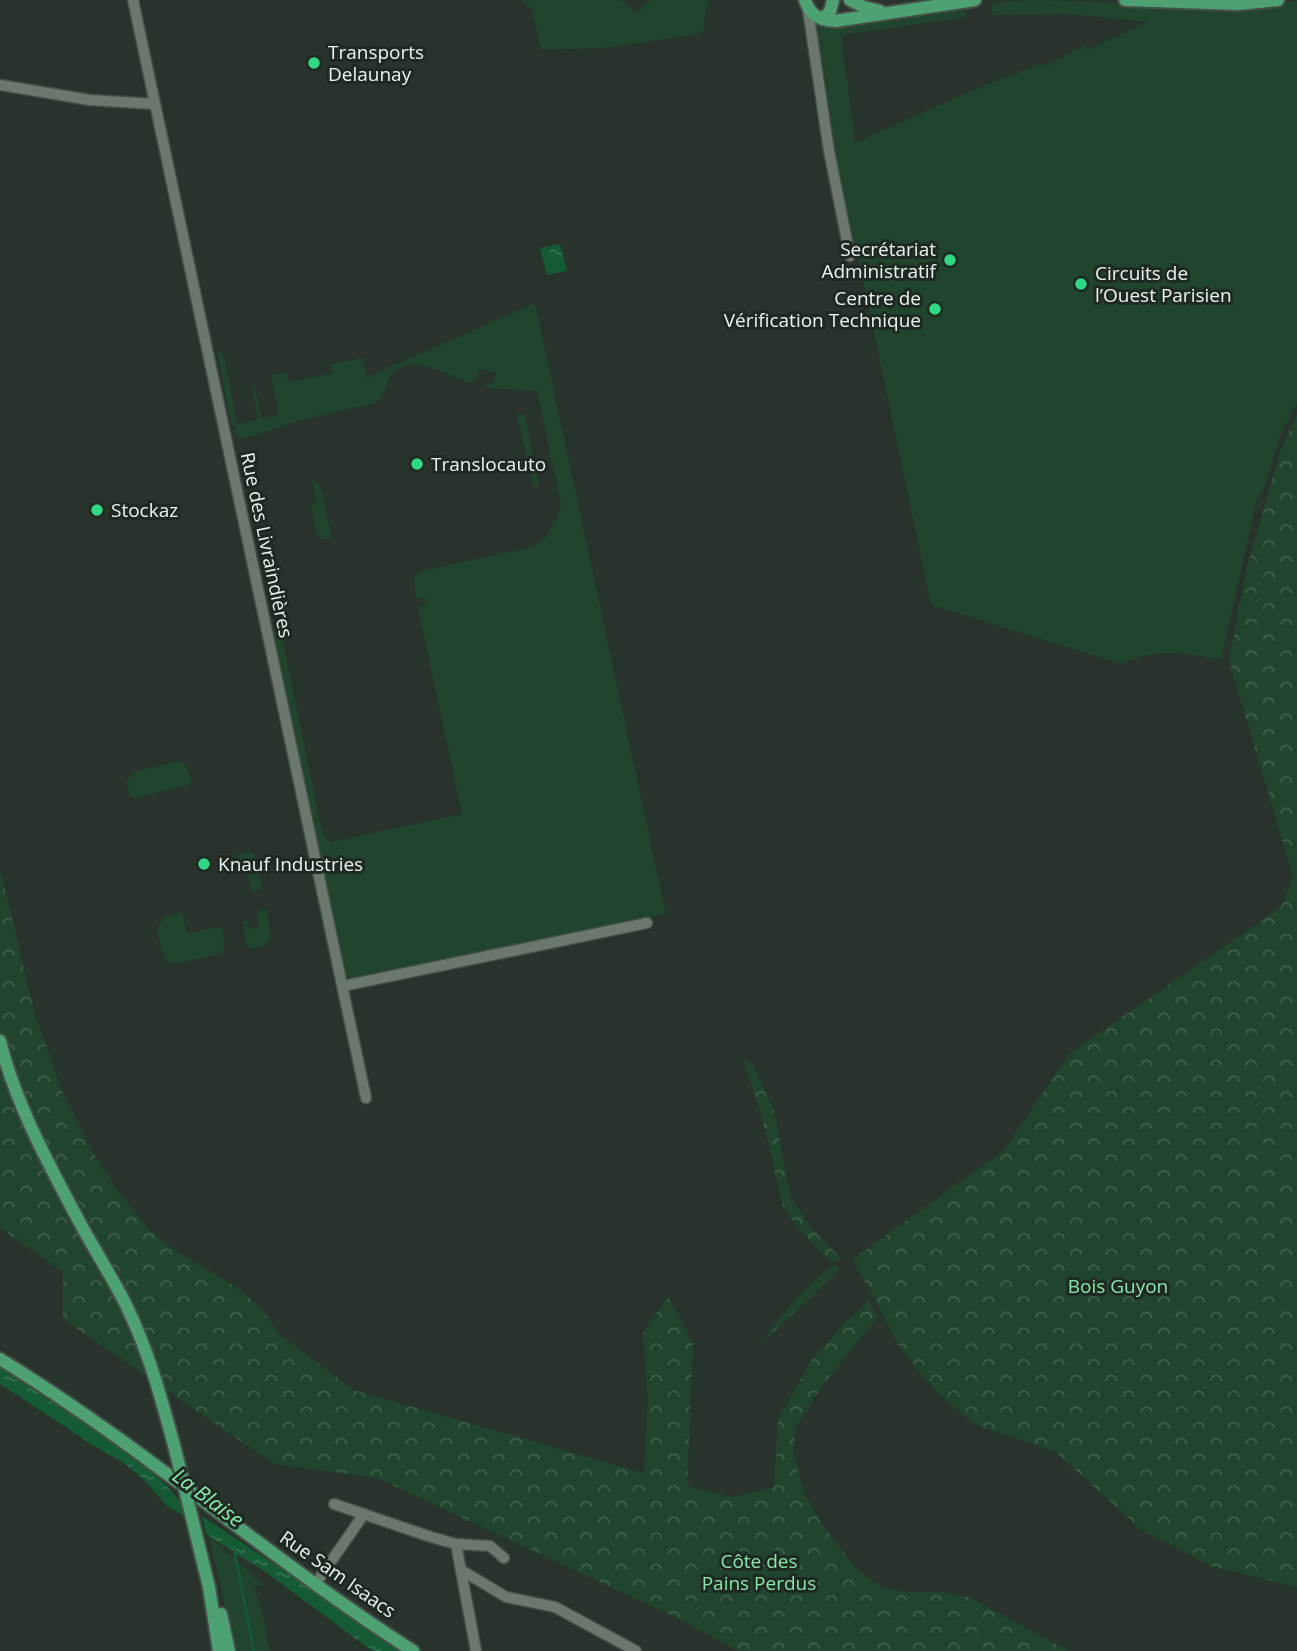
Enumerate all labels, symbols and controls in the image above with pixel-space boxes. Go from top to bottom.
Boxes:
place label: Transports Delaunay [328,39,424,87]
marker: Transports Delaunay [306,55,322,71]
place label: Secrétariat Administratif [821,236,938,284]
marker: Secrétariat Administratif [942,252,958,268]
place label: Circuits de l’Ouest Parisien [1095,260,1232,308]
marker: Circuits de l’Ouest Parisien [1073,276,1089,292]
place label: Centre de Vérification Technique [724,285,921,333]
marker: Centre de Vérification Technique [927,301,943,317]
street label: Rue des Livraindières [235,450,299,640]
place label: Translocauto [431,451,546,477]
marker: Translocauto [409,456,425,472]
place label: Stockaz [111,497,178,523]
marker: Stockaz [89,502,105,518]
place label: Knauf Industries [218,851,363,877]
marker: Knauf Industries [196,856,212,872]
park label: Bois Guyon [1068,1273,1168,1299]
water label: La Blaise [167,1461,250,1533]
street label: Rue Sam Isaacs [275,1524,401,1624]
park label: Côte des Pains Perdus [702,1548,816,1596]

